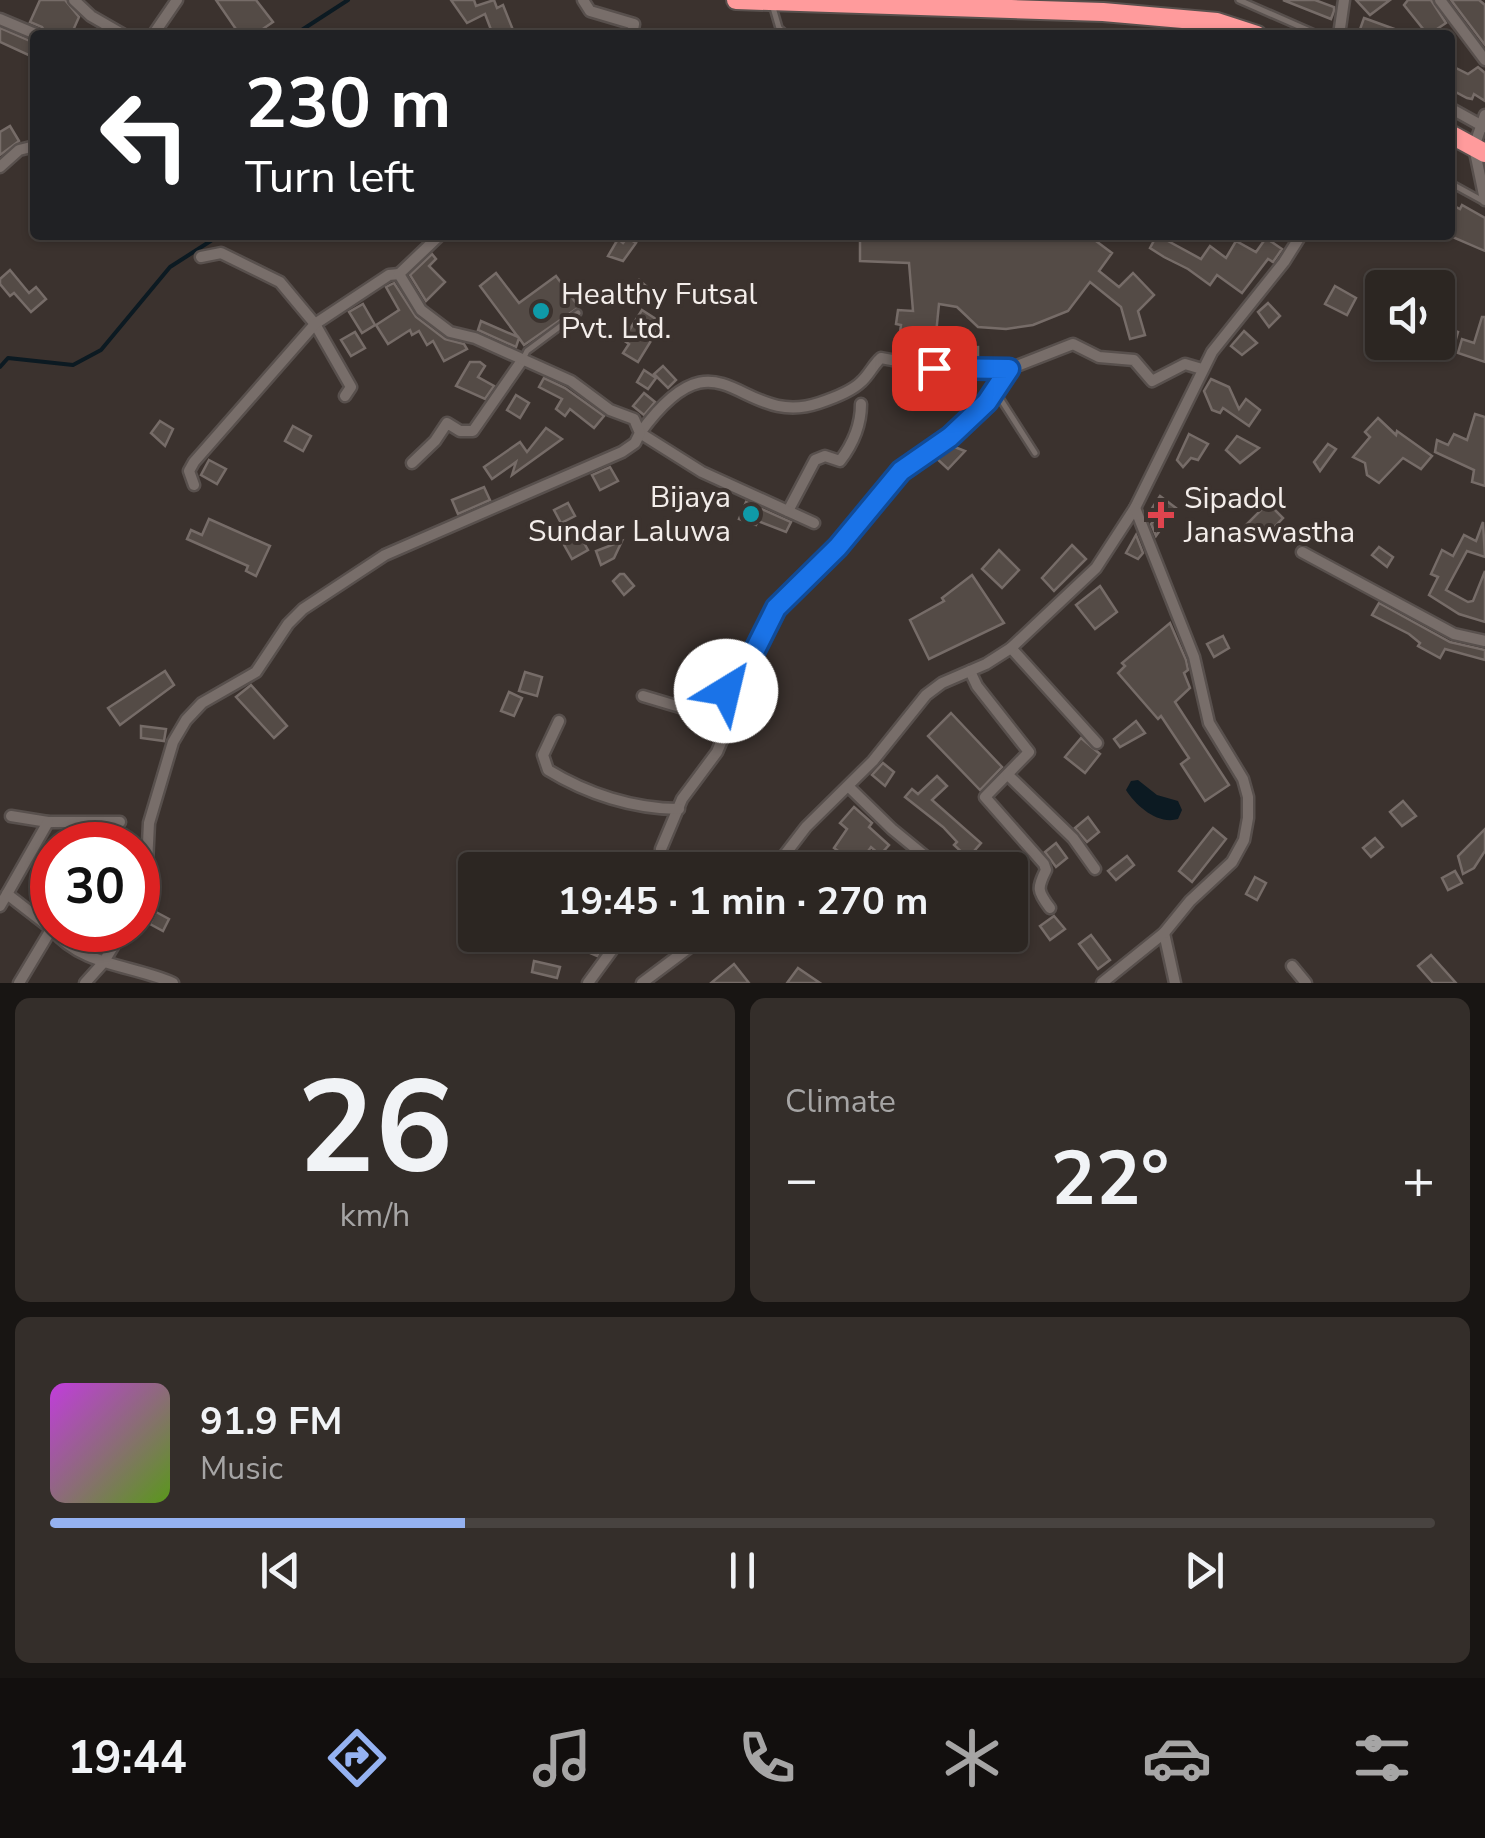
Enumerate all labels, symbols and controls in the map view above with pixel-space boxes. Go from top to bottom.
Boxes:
text: 230 m [245,56,451,152]
icon: left [80,70,210,200]
text: Turn left [245,147,414,208]
map controls [1365,270,1455,360]
button: sound [1365,270,1455,360]
place label: Healthy Futsal Pvt. Ltd. [561,274,758,349]
marker: Healthy Futsal Pvt. Ltd. [530,300,552,322]
pin [892,326,977,411]
icon: arrive [907,341,962,396]
place label: Bijaya Sundar Laluwa [528,477,731,552]
place label: Sipadol Janaswastha [1183,478,1355,553]
marker: Sipadol Janaswastha [1148,502,1174,528]
marker: Bijaya Sundar Laluwa [740,503,762,525]
position arrow [674,639,778,743]
speed limit sign: 30 [30,822,160,952]
text: 19:45 · 1 min · 270 m [558,876,928,927]
text: 26 [297,1040,453,1217]
text: Climate [785,1080,896,1123]
text: 22° [1051,1128,1169,1230]
text: − [785,1142,818,1217]
text: + [1402,1142,1435,1217]
text: km/h [340,1194,410,1237]
text: 91.9 FM [200,1396,342,1447]
text: Music [200,1447,283,1490]
icon: previous [253,1543,308,1598]
icon: pause [715,1543,770,1598]
icon: next [1177,1543,1232,1598]
icon: directions [322,1723,392,1793]
icon: music [527,1723,597,1793]
icon: phone [732,1723,802,1793]
icon: climate [937,1723,1007,1793]
icon: car [1142,1723,1212,1793]
icon: filters [1347,1723,1417,1793]
text: 19:44 [68,1728,187,1789]

